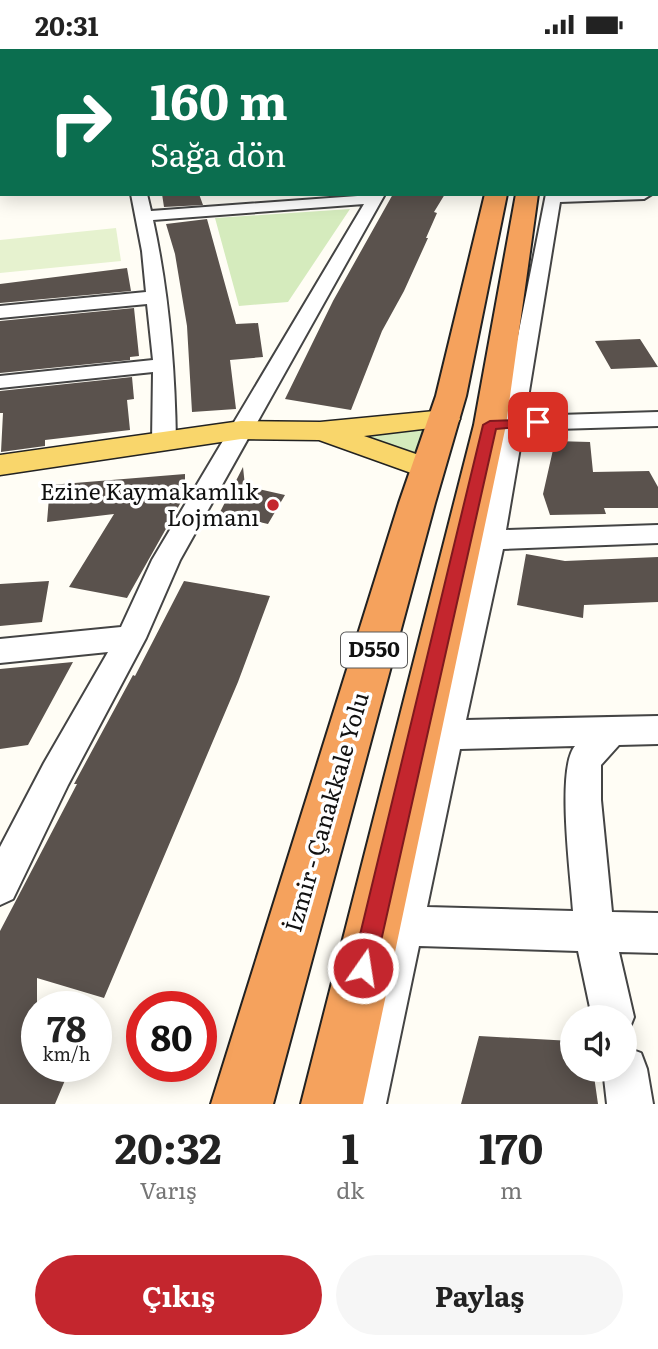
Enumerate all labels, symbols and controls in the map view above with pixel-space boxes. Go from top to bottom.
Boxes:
text: 20:31 [35,5,99,44]
text: 160 m [150,62,288,135]
icon: right [35,77,126,168]
text: Sağa dön [150,129,286,177]
pin [508,392,568,452]
icon: arrive [519,403,557,441]
place label: Ezine Kaymakamlık Lojmanı [40,473,260,533]
marker: Ezine Kaymakamlık Lojmanı [265,497,281,513]
road number: D550 [341,633,407,667]
street label: İzmir - Çanakkale Yolu [275,687,376,935]
position arrow [326,931,400,1005]
speed limit sign: 80 [126,991,217,1082]
text: 78 [47,1001,86,1053]
map controls [560,1005,637,1082]
button: sound [560,1005,637,1082]
text: km/h [43,1040,90,1067]
text: 20:32 [114,1115,222,1177]
text: 1 [341,1115,359,1177]
text: 170 [479,1115,544,1177]
text: Varış [140,1172,196,1206]
text: dk [336,1172,364,1206]
text: m [500,1172,522,1206]
button: Çıkış [35,1255,322,1335]
button: Paylaş [336,1255,623,1335]

